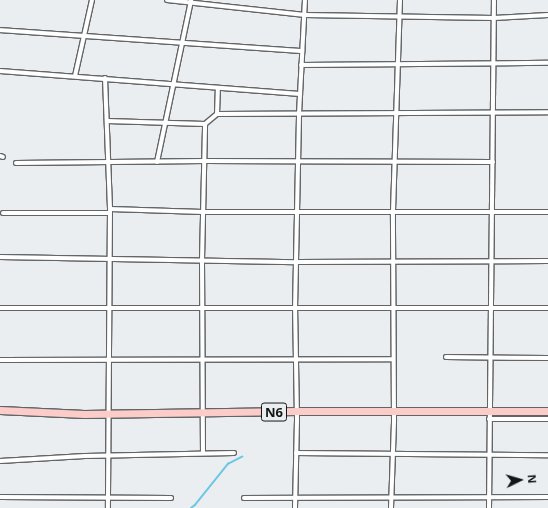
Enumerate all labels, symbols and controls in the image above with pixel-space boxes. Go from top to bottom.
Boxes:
road number: N6 [260,401,288,423]
north arrow [500,460,540,500]
text: N [525,474,540,484]

